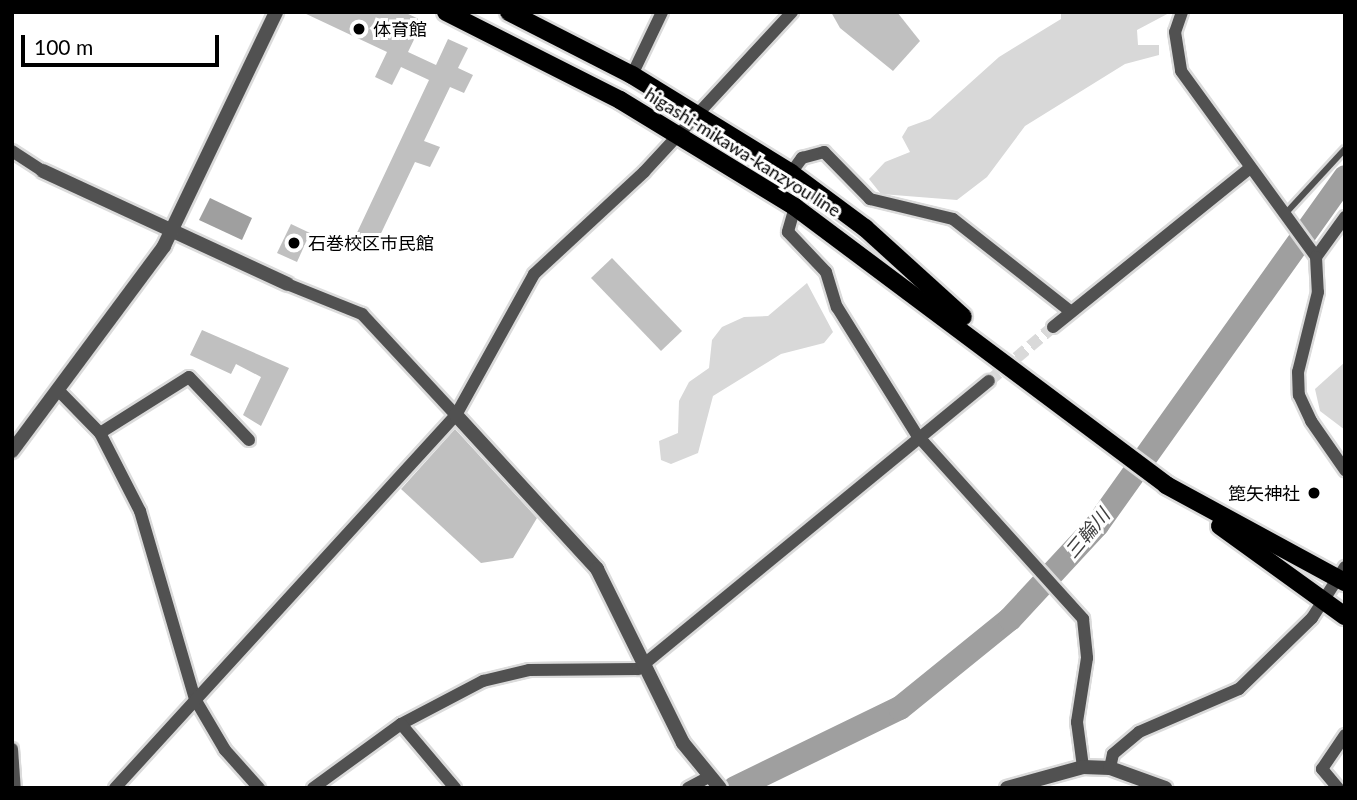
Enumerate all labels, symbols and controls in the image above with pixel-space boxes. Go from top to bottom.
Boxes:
place label: 体育館 [373,18,427,40]
scale bar [24,21,222,65]
marker: 体育館 [351,21,367,37]
text: 100 m [34,34,93,59]
street label: higashi-mikawa-kanzyou line [641,83,845,221]
place label: 石巻校区市民館 [308,232,434,254]
marker: 石巻校区市民館 [286,235,302,251]
place label: 箆矢神社 [1228,482,1300,504]
marker: 箆矢神社 [1306,485,1322,501]
water label: 三輪川 [1060,504,1114,562]

